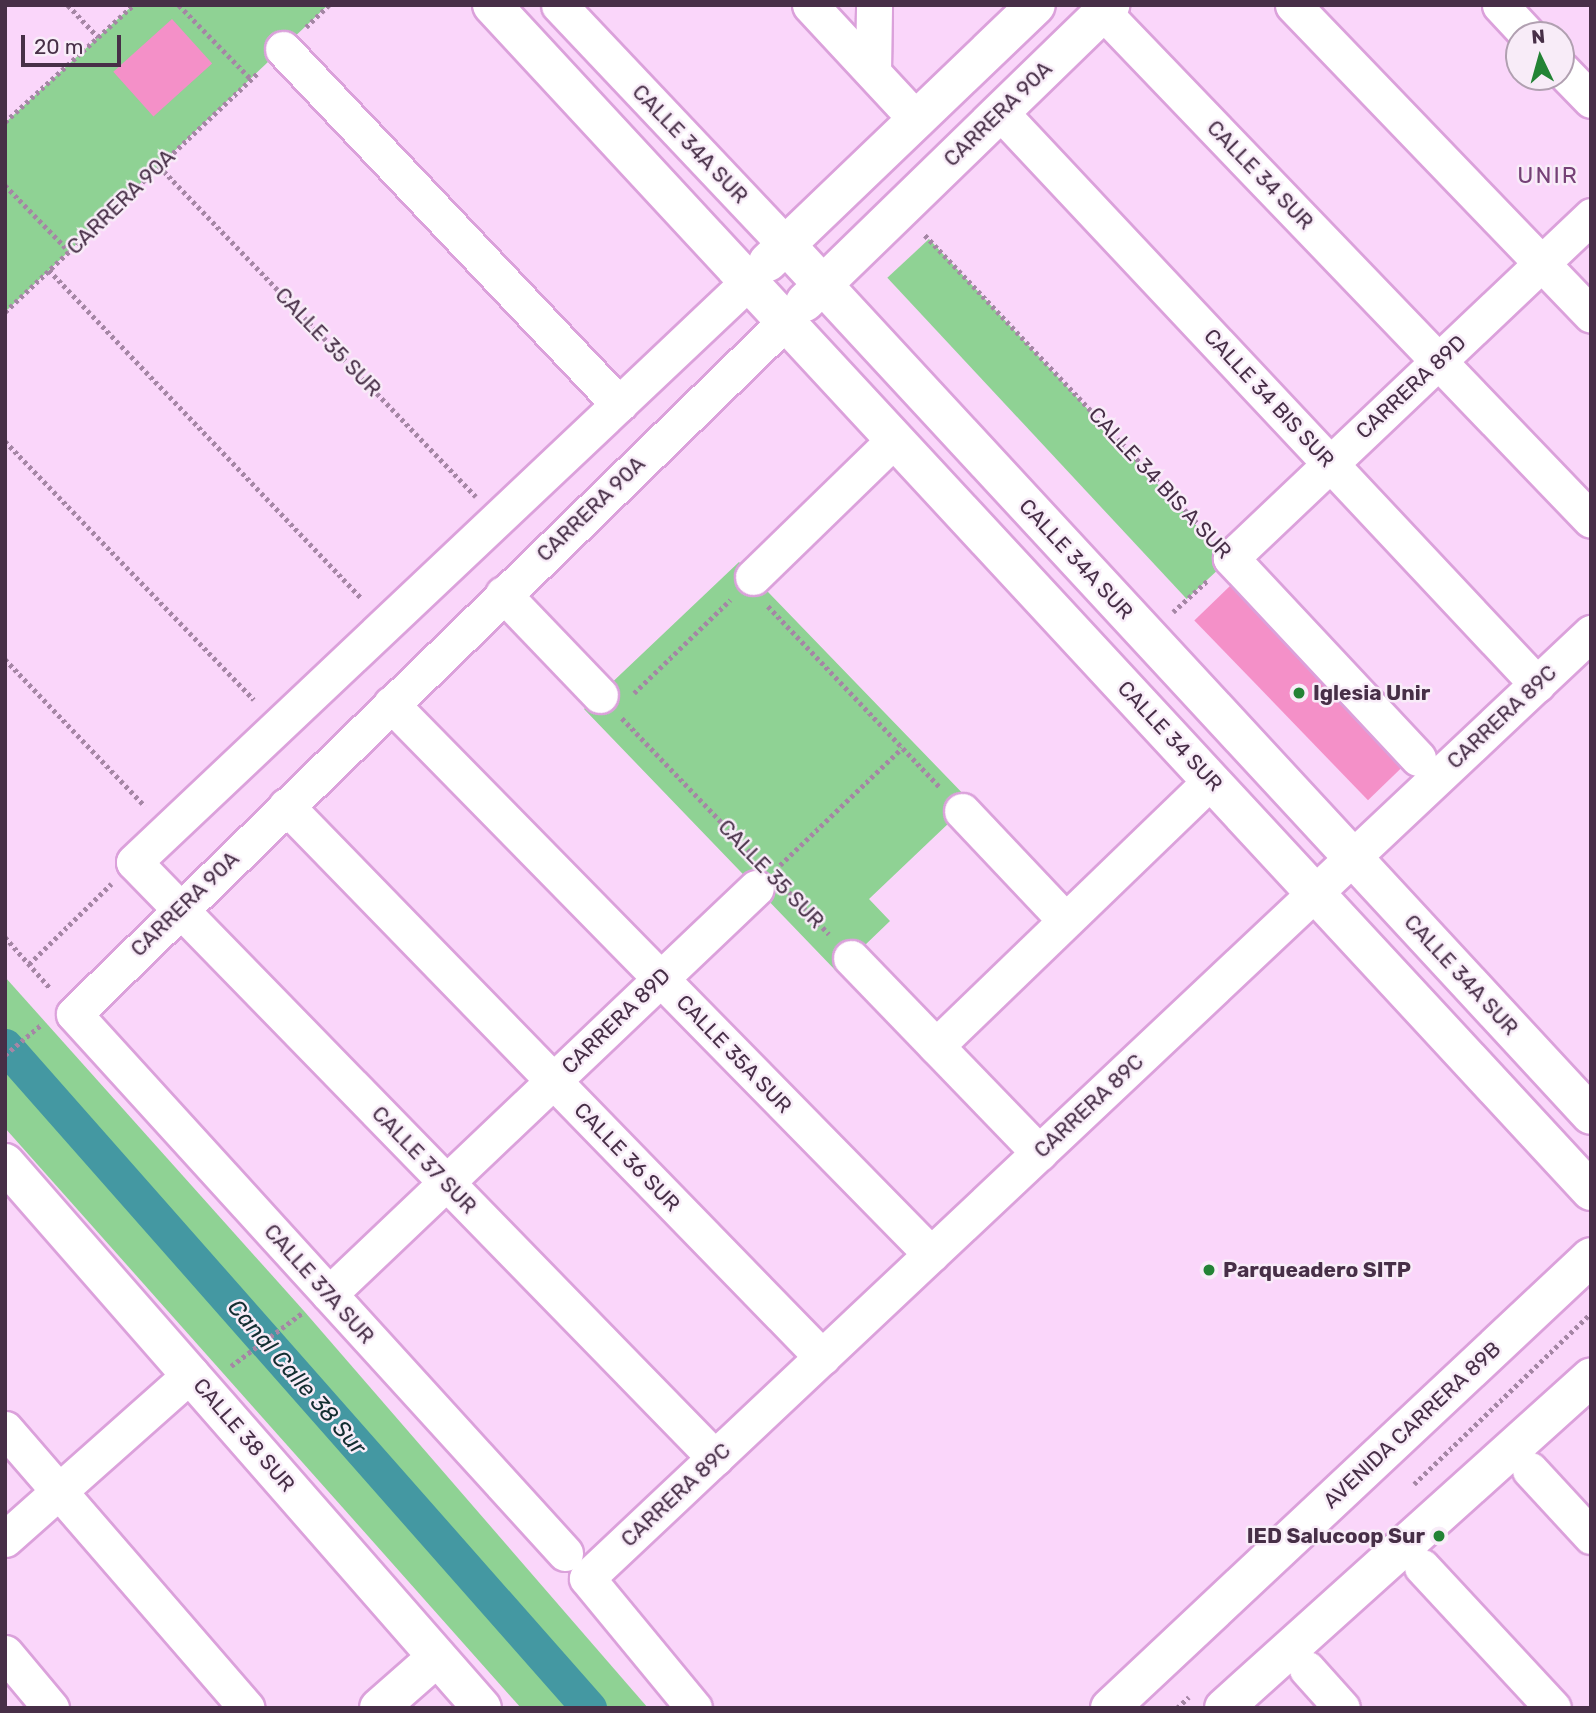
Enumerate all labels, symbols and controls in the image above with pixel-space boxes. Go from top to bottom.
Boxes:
scale bar [24,21,124,65]
north arrow [1505,21,1575,91]
text: N [1530,25,1546,49]
text: 20 m [34,34,83,59]
street label: CARRERA 90A [939,56,1057,172]
street label: CALLE 34A SUR [627,79,753,209]
street label: CALLE 34 SUR [1202,115,1318,235]
street label: CARRERA 90A [62,144,180,260]
district label: UNIR [1518,161,1578,189]
street label: CALLE 35 SUR [270,282,386,402]
street label: CALLE 34 BIS SUR [1198,324,1340,472]
street label: CARRERA 89D [1351,330,1471,444]
street label: CALLE 34 BIS A SUR [1083,402,1237,564]
street label: CARRERA 90A [532,451,650,567]
street label: CALLE 34A SUR [1014,493,1138,625]
street label: CARRERA 89C [1442,660,1562,774]
street label: CALLE 34 SUR [1112,676,1228,796]
place label: Iglesia Unir [1313,680,1430,706]
marker: Iglesia Unir [1291,685,1307,701]
street label: CALLE 35 SUR [713,814,829,934]
street label: CARRERA 90A [126,846,244,962]
street label: CALLE 34A SUR [1399,909,1523,1041]
street label: CARRERA 89D [556,963,676,1079]
street label: CALLE 35A SUR [671,989,797,1119]
street label: CARRERA 89C [1029,1049,1149,1163]
street label: CALLE 36 SUR [569,1097,685,1217]
street label: CALLE 37 SUR [366,1101,482,1219]
street label: CALLE 37A SUR [259,1219,379,1349]
place label: Parqueadero SITP [1223,1257,1411,1283]
marker: Parqueadero SITP [1201,1262,1217,1278]
water label: Canal Calle 38 Sur [222,1294,372,1460]
street label: AVENIDA CARRERA 89B [1318,1336,1506,1514]
street label: CALLE 38 SUR [188,1373,300,1497]
street label: CARRERA 89C [616,1438,736,1552]
place label: IED Salucoop Sur [1247,1523,1425,1549]
marker: IED Salucoop Sur [1431,1528,1447,1544]

